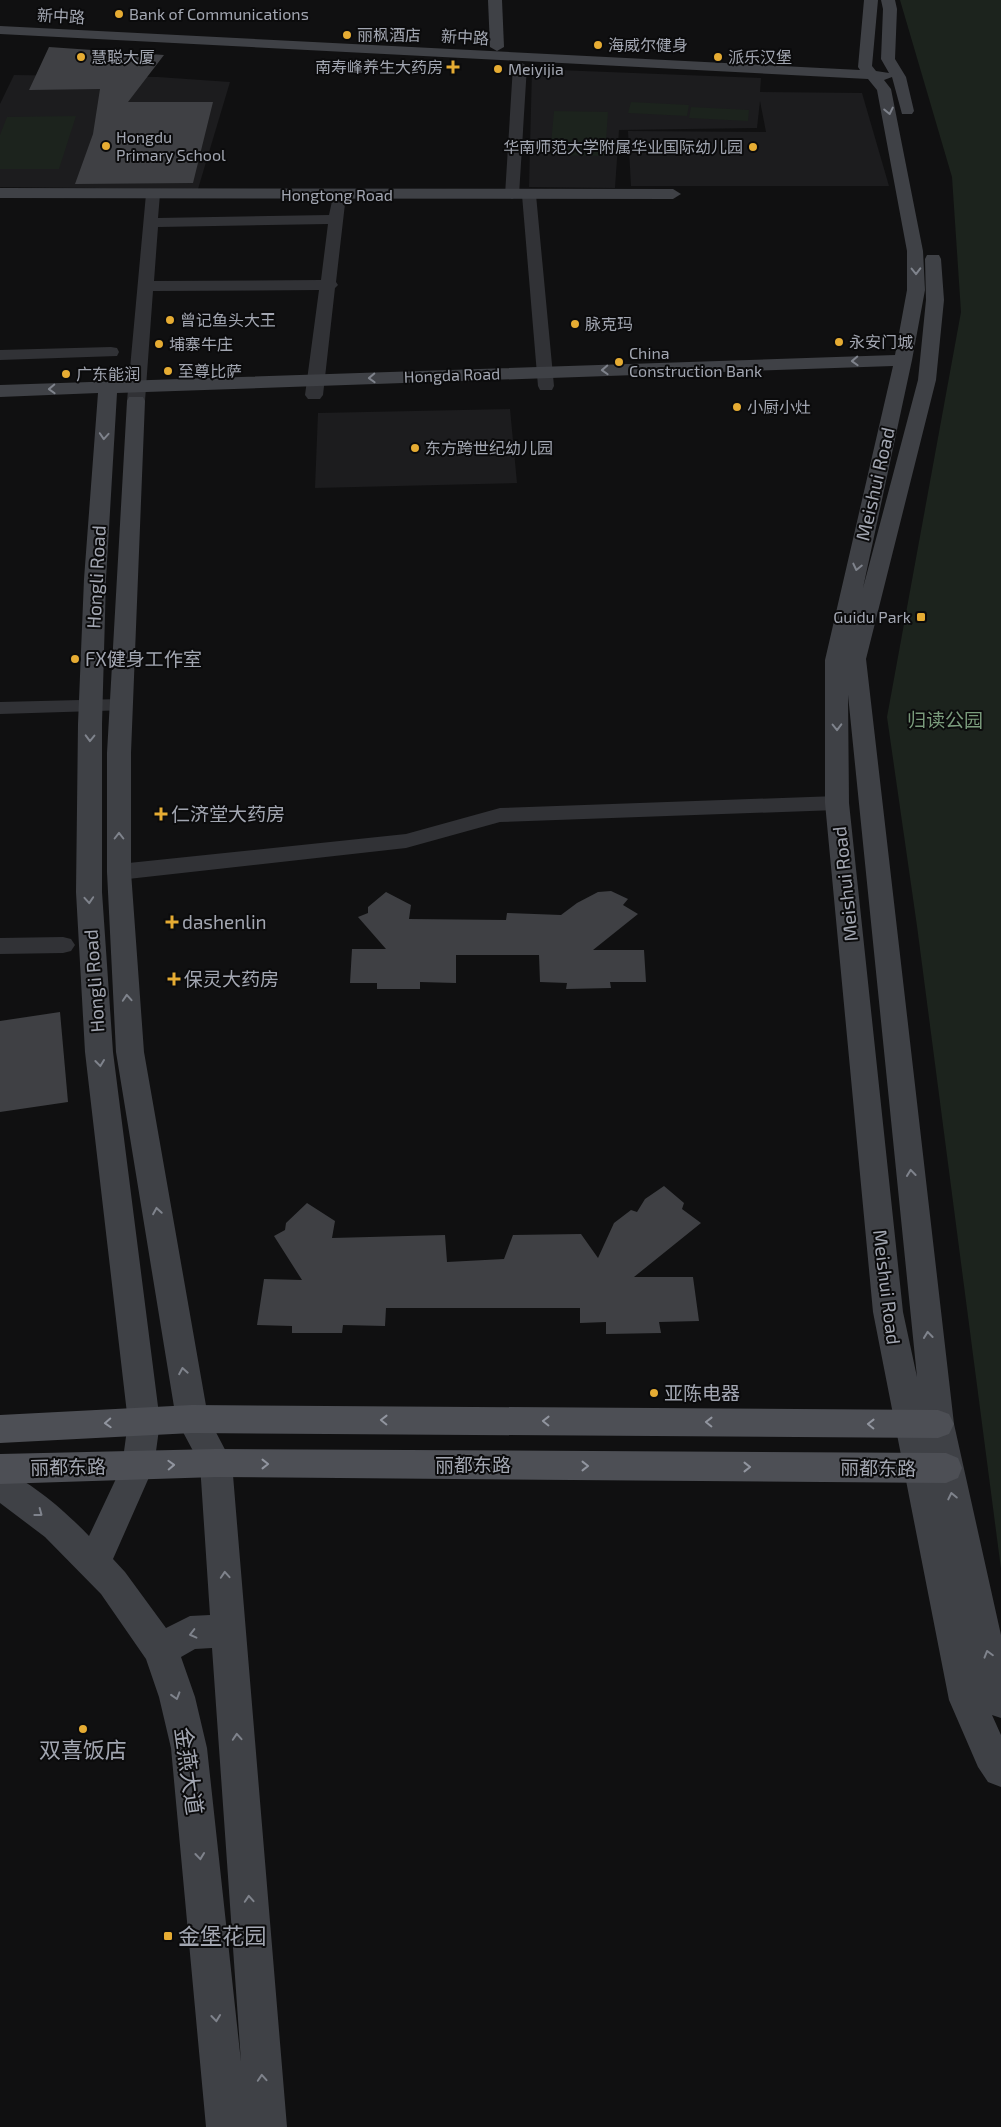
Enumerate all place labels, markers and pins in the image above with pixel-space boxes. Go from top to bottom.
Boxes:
place label: Bank of Communications [129,4,309,23]
marker: Bank of Communications [113,8,125,20]
place label: 丽枫酒店 [357,25,421,44]
marker: 丽枫酒店 [341,29,353,41]
place label: 海威尔健身 [608,35,688,54]
marker: 海威尔健身 [592,39,604,51]
place label: 慧聪大厦 [91,47,155,66]
place label: 派乐汉堡 [728,47,792,66]
marker: 慧聪大厦 [75,51,87,63]
marker: 派乐汉堡 [712,51,724,63]
place label: 南寿峰养生大药房 [315,57,443,76]
place label: Meiyijia [508,59,564,79]
marker: 南寿峰养生大药房 [447,61,459,73]
marker: Meiyijia [492,63,504,75]
place label: Hongdu Primary School [116,127,226,164]
place label: 华南师范大学附属华业国际幼儿园 [503,137,743,156]
marker: Hongdu Primary School [100,140,112,152]
marker: 华南师范大学附属华业国际幼儿园 [747,141,759,153]
place label: 曾记鱼头大王 [180,310,276,329]
marker: 曾记鱼头大王 [164,314,176,326]
place label: 脉克玛 [585,314,633,333]
marker: 脉克玛 [569,318,581,330]
place label: 永安门城 [849,332,913,351]
place label: 埔寨牛庄 [169,334,233,353]
marker: 永安门城 [833,336,845,348]
marker: 埔寨牛庄 [153,338,165,350]
place label: China Construction Bank [629,343,762,380]
marker: China Construction Bank [613,356,625,368]
place label: 至尊比萨 [178,361,242,380]
place label: 广东能润 [76,364,140,383]
marker: 至尊比萨 [162,365,174,377]
marker: 广东能润 [60,368,72,380]
place label: 小厨小灶 [747,397,811,416]
marker: 小厨小灶 [731,401,743,413]
place label: 东方跨世纪幼儿园 [425,438,553,457]
marker: 东方跨世纪幼儿园 [409,442,421,454]
place label: Guidu Park [833,607,911,626]
marker: Guidu Park [915,611,927,623]
place label: FX健身工作室 [85,647,202,670]
marker: FX健身工作室 [69,653,81,665]
place label: 仁济堂大药房 [171,802,285,825]
marker: 仁济堂大药房 [155,808,167,820]
place label: dashenlin [182,910,267,933]
marker: dashenlin [166,916,178,928]
place label: 保灵大药房 [184,967,279,990]
marker: 保灵大药房 [168,973,180,985]
place label: 亚陈电器 [664,1381,740,1404]
marker: 亚陈电器 [648,1387,660,1399]
marker: 双喜饭店 [77,1723,89,1735]
place label: 双喜饭店 [39,1736,127,1762]
place label: 金堡花园 [178,1922,266,1948]
marker: 金堡花园 [162,1930,174,1942]

